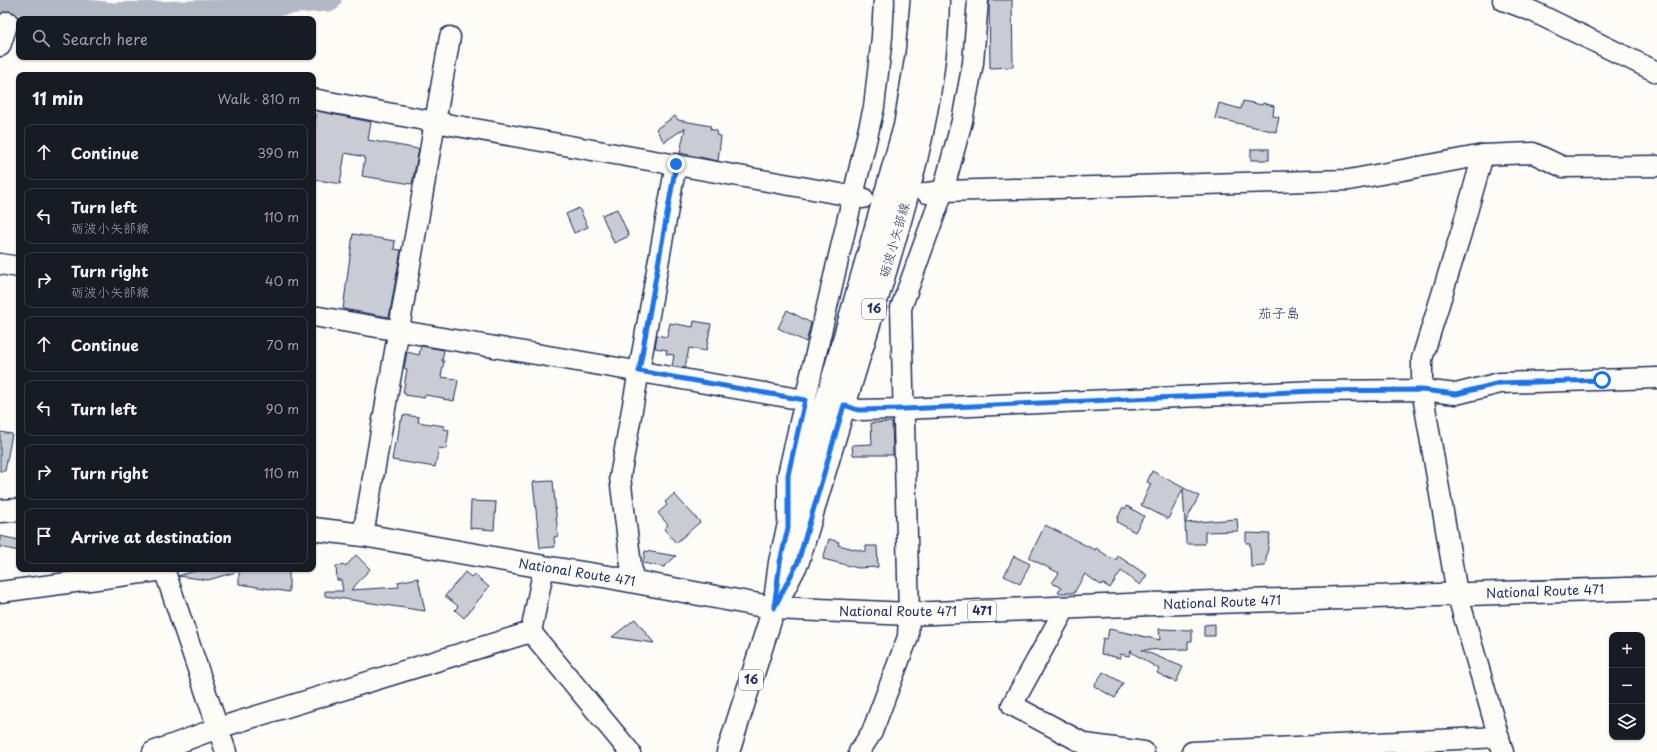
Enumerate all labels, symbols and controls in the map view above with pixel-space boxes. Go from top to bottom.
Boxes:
search box [16,16,316,60]
icon: search [30,27,52,49]
text: Search here [62,27,148,50]
text: 11 min [32,85,84,111]
text: Walk · 810 m [218,89,300,108]
icon: ahead [33,141,55,163]
text: Continue [71,141,139,164]
text: 390 m [257,143,299,162]
route end [667,155,685,173]
text: Turn left [71,195,137,218]
street label: 砺波小矢部線 [874,199,914,280]
icon: left [33,205,55,227]
text: 110 m [264,207,299,226]
text: 砺波小矢部線 [71,218,149,237]
text: Turn right [71,259,148,282]
icon: right [33,269,55,291]
text: 40 m [265,271,299,290]
text: 砺波小矢部線 [71,282,149,301]
road number: 16 [862,299,886,319]
district label: 茄子島 [1258,302,1300,323]
icon: ahead [33,333,55,355]
text: Continue [71,333,139,356]
text: 70 m [266,335,299,354]
route start [1593,371,1611,389]
icon: left [33,397,55,419]
text: Turn left [71,397,137,420]
text: 90 m [266,399,299,418]
icon: right [33,461,55,483]
text: Turn right [71,461,148,484]
text: 110 m [264,463,299,482]
icon: arrive [33,525,55,547]
text: Arrive at destination [71,525,232,548]
street label: National Route 471 [517,553,637,590]
street label: National Route 471 [1486,579,1604,602]
street label: National Route 471 [1163,590,1281,613]
street label: National Route 471 [839,601,957,620]
road number: 471 [968,601,996,621]
map controls [1609,632,1645,740]
button: + [1609,632,1645,668]
button: − [1609,668,1645,704]
road number: 16 [739,670,763,690]
button: layers [1609,704,1645,740]

